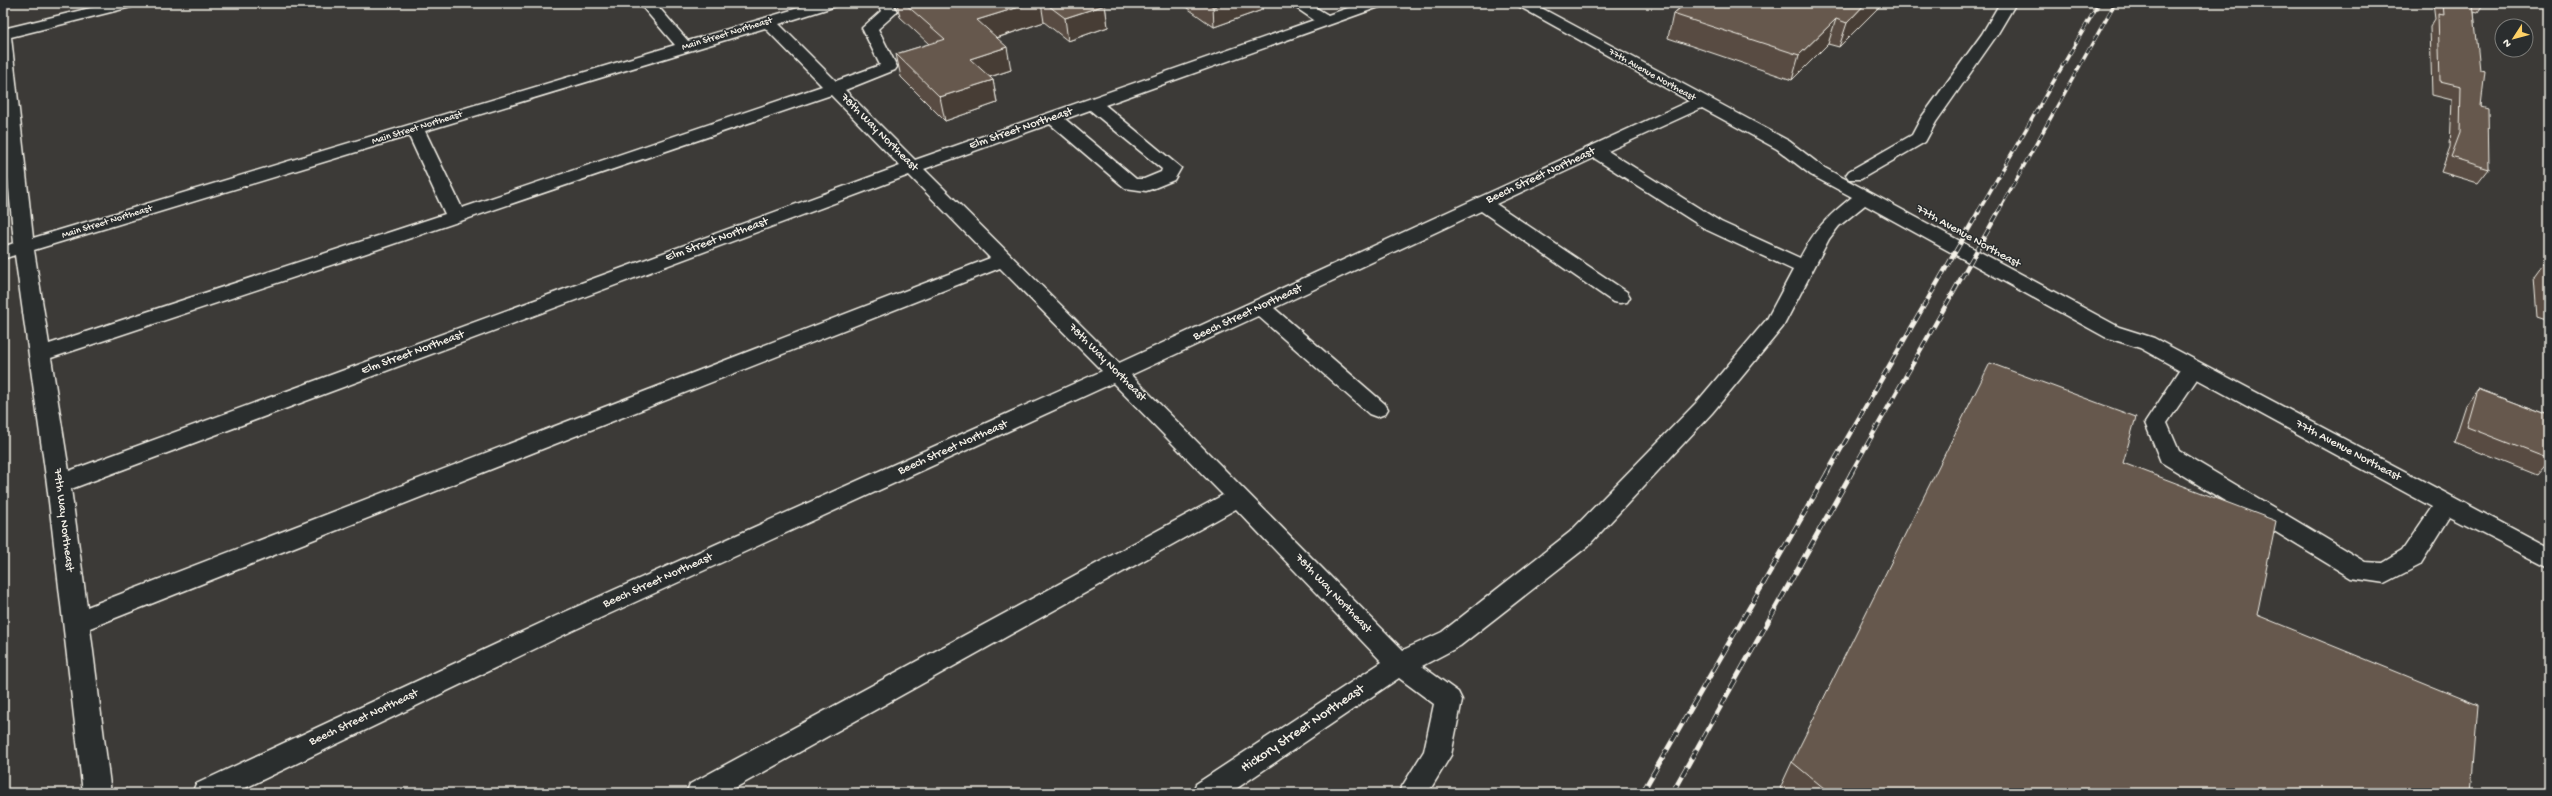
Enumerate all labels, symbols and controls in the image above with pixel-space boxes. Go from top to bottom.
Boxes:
street label: Main Street Northeast [680,14,775,53]
north arrow [2494,18,2534,58]
text: N [2501,36,2514,49]
street label: 77th Avenue Northeast [1605,46,1698,104]
street label: 78th Way Northeast [836,90,922,176]
street label: Elm Street Northeast [968,104,1075,153]
street label: Main Street Northeast [370,108,465,147]
street label: Beech Street Northeast [1483,144,1599,208]
street label: Main Street Northeast [60,202,155,241]
street label: 77th Avenue Northeast [1912,202,2024,272]
street label: Elm Street Northeast [664,215,771,265]
street label: Beech Street Northeast [1190,281,1306,345]
street label: 78th Way Northeast [1064,320,1150,406]
street label: Elm Street Northeast [360,328,467,378]
street label: Beech Street Northeast [895,417,1011,479]
street label: 77th Avenue Northeast [2292,417,2404,485]
street label: 79th Way Northeast [50,467,76,573]
street label: Beech Street Northeast [600,550,716,612]
street label: 78th Way Northeast [1291,551,1375,637]
street label: Hickory Street Northeast [1238,681,1369,777]
street label: Beech Street Northeast [306,686,422,750]

